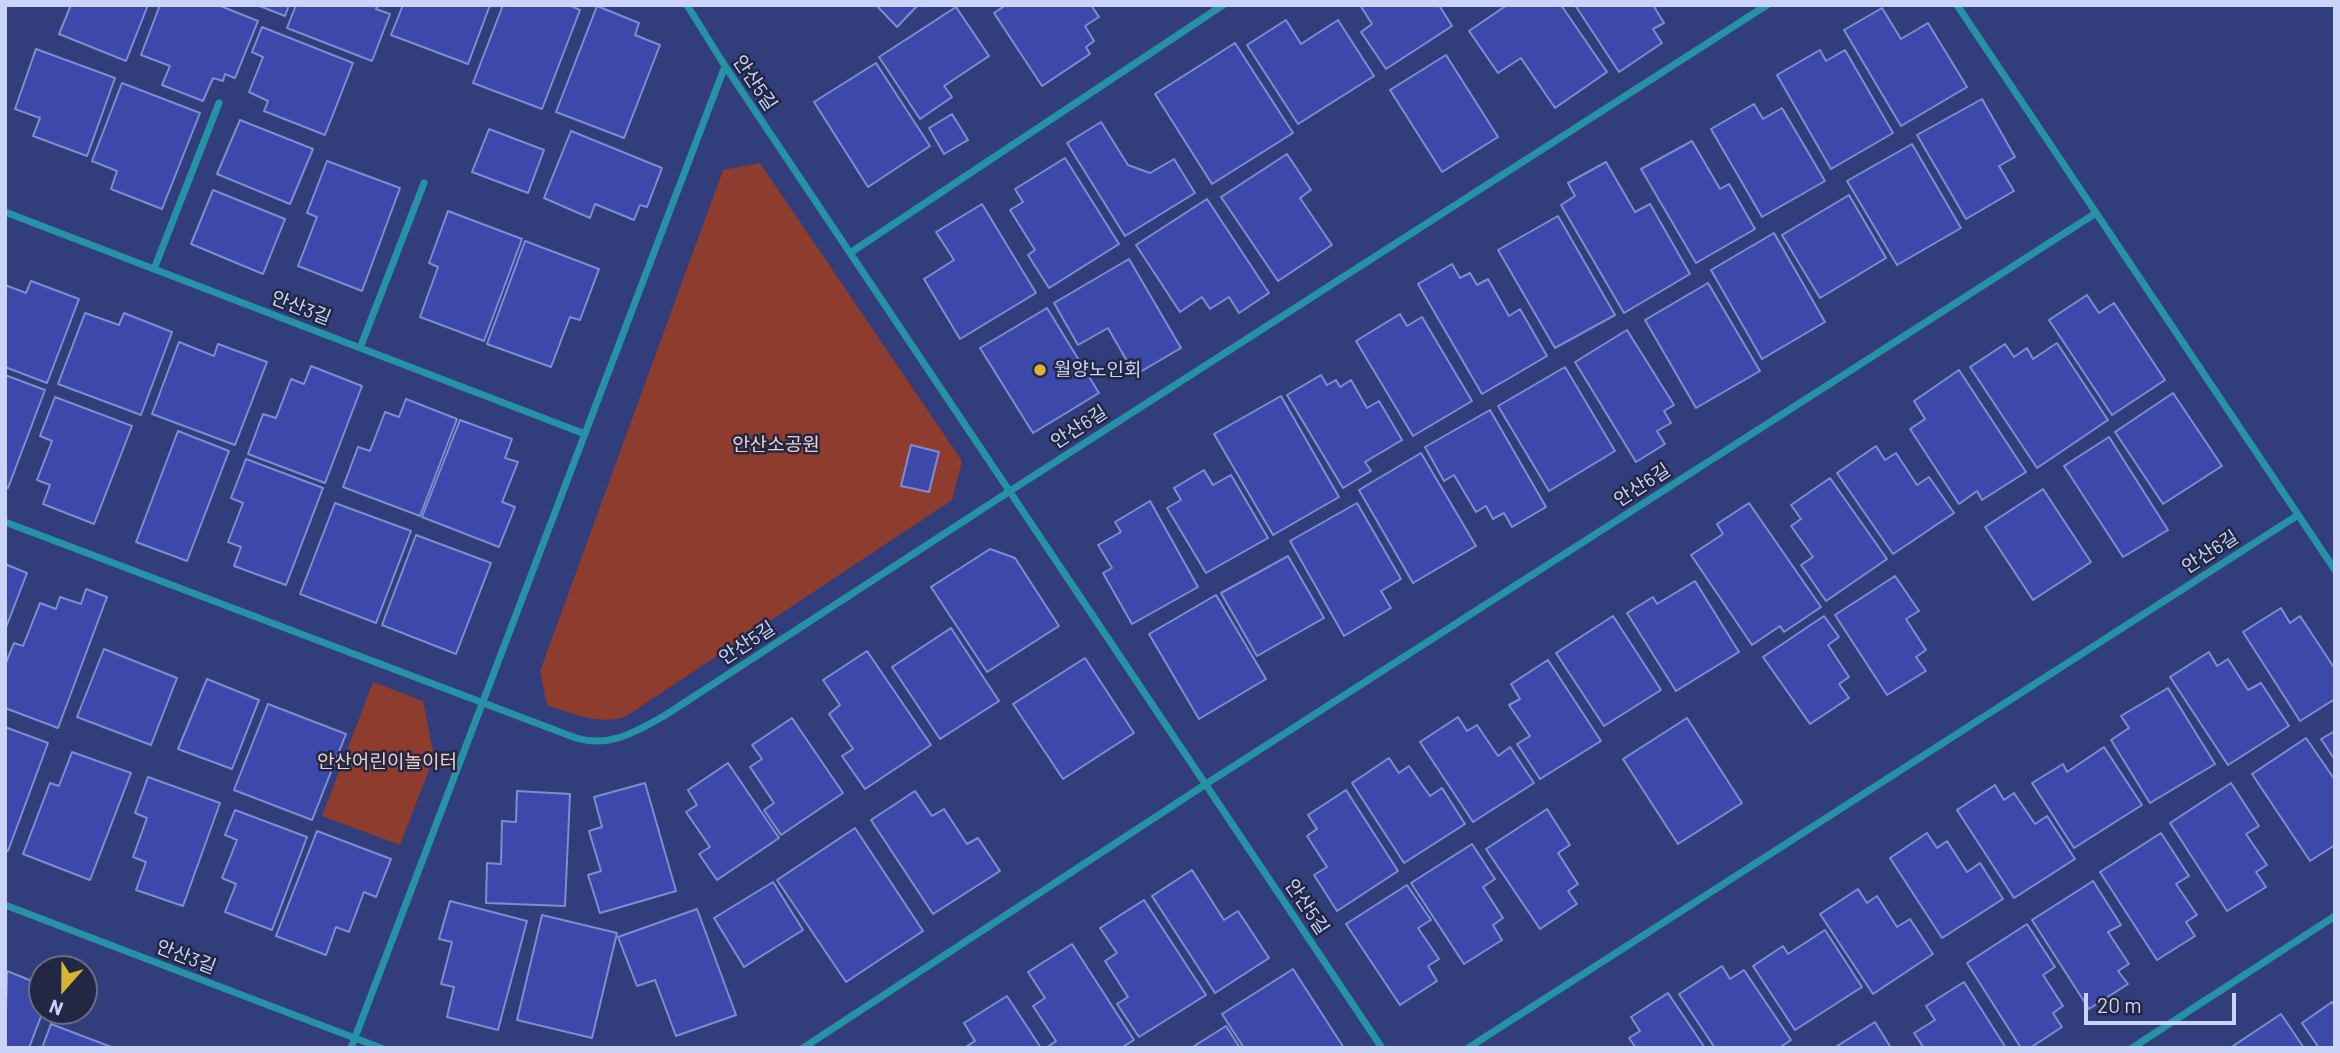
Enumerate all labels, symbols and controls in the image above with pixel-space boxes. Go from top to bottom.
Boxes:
street label: 안산5길 [728,51,782,115]
street label: 안산3길 [268,286,334,330]
place label: 월양노인회 [1054,359,1141,381]
marker: 월양노인회 [1032,362,1048,378]
street label: 안산6길 [1047,400,1111,454]
park label: 안산소공원 [732,434,820,456]
street label: 안산6길 [1610,458,1674,512]
street label: 안산6길 [2178,525,2242,579]
street label: 안산5길 [715,616,779,670]
park label: 안산어린이놀이터 [317,751,457,773]
street label: 안산5길 [1280,875,1334,939]
street label: 안산3길 [153,935,219,979]
north arrow [28,955,98,1025]
scale bar [2088,979,2240,1023]
text: 20 m [2097,992,2142,1017]
text: N [46,995,66,1021]

